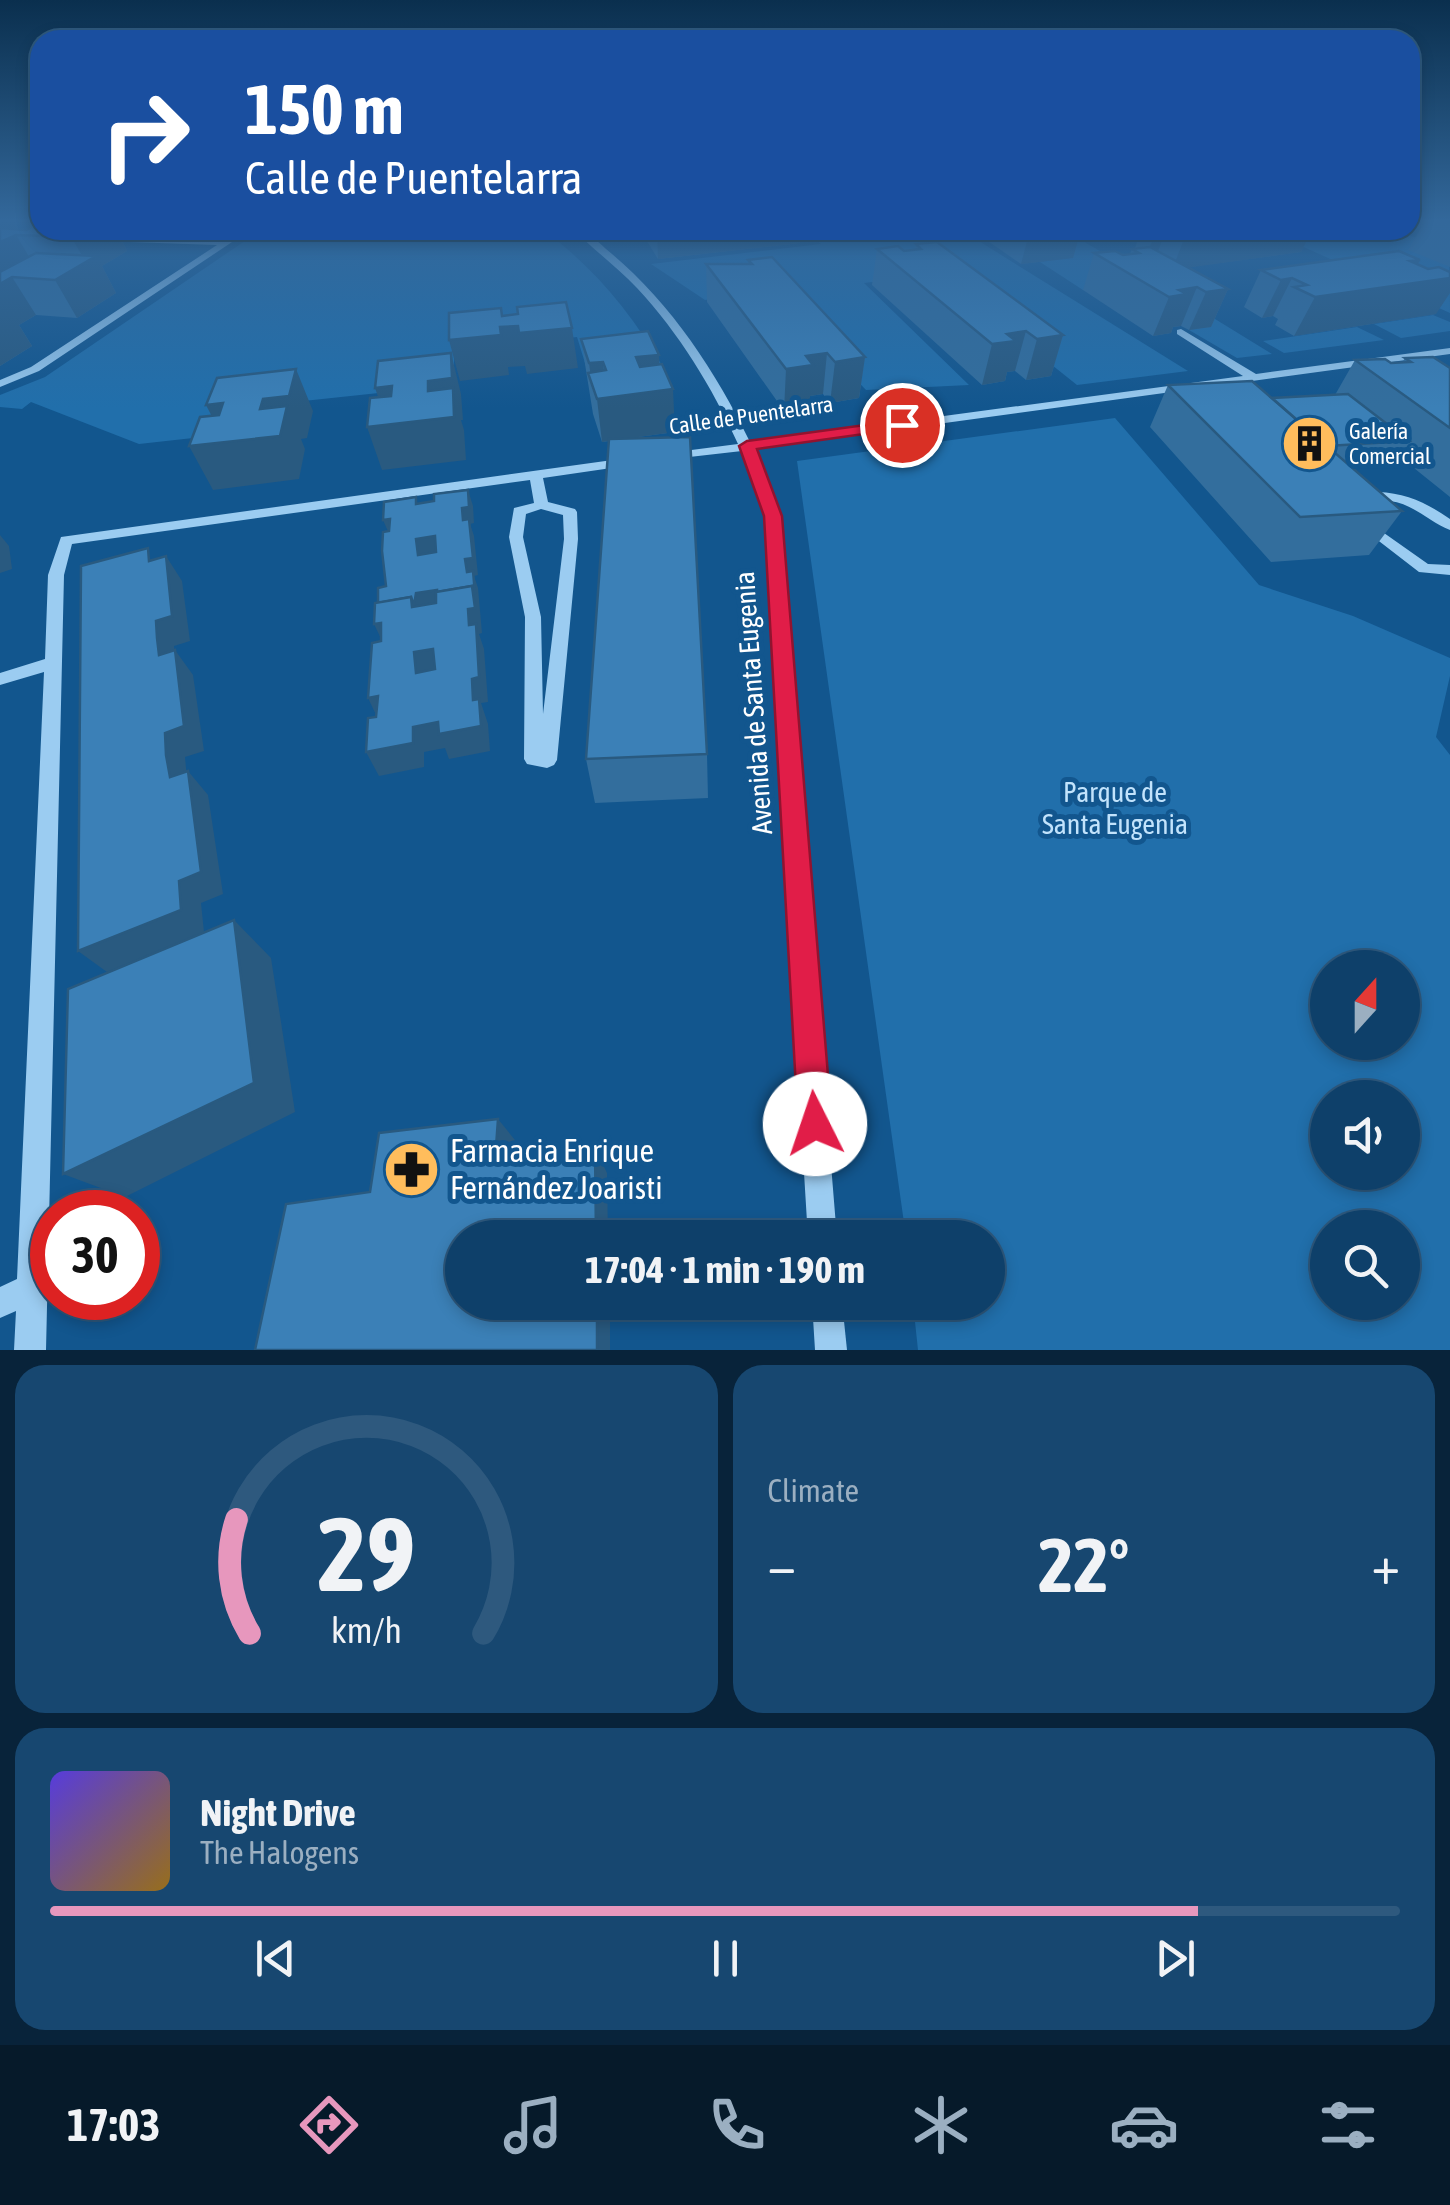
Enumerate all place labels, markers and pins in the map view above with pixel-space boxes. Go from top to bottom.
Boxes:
pin [860,383,945,468]
building icon: Galería Comercial [1280,414,1340,474]
place label: Galería Comercial [1349,418,1431,469]
place label: Farmacia Enrique Fernández Joaristi [450,1132,663,1206]
pharmacy icon: Farmacia Enrique Fernández Joaristi [381,1139,441,1199]

